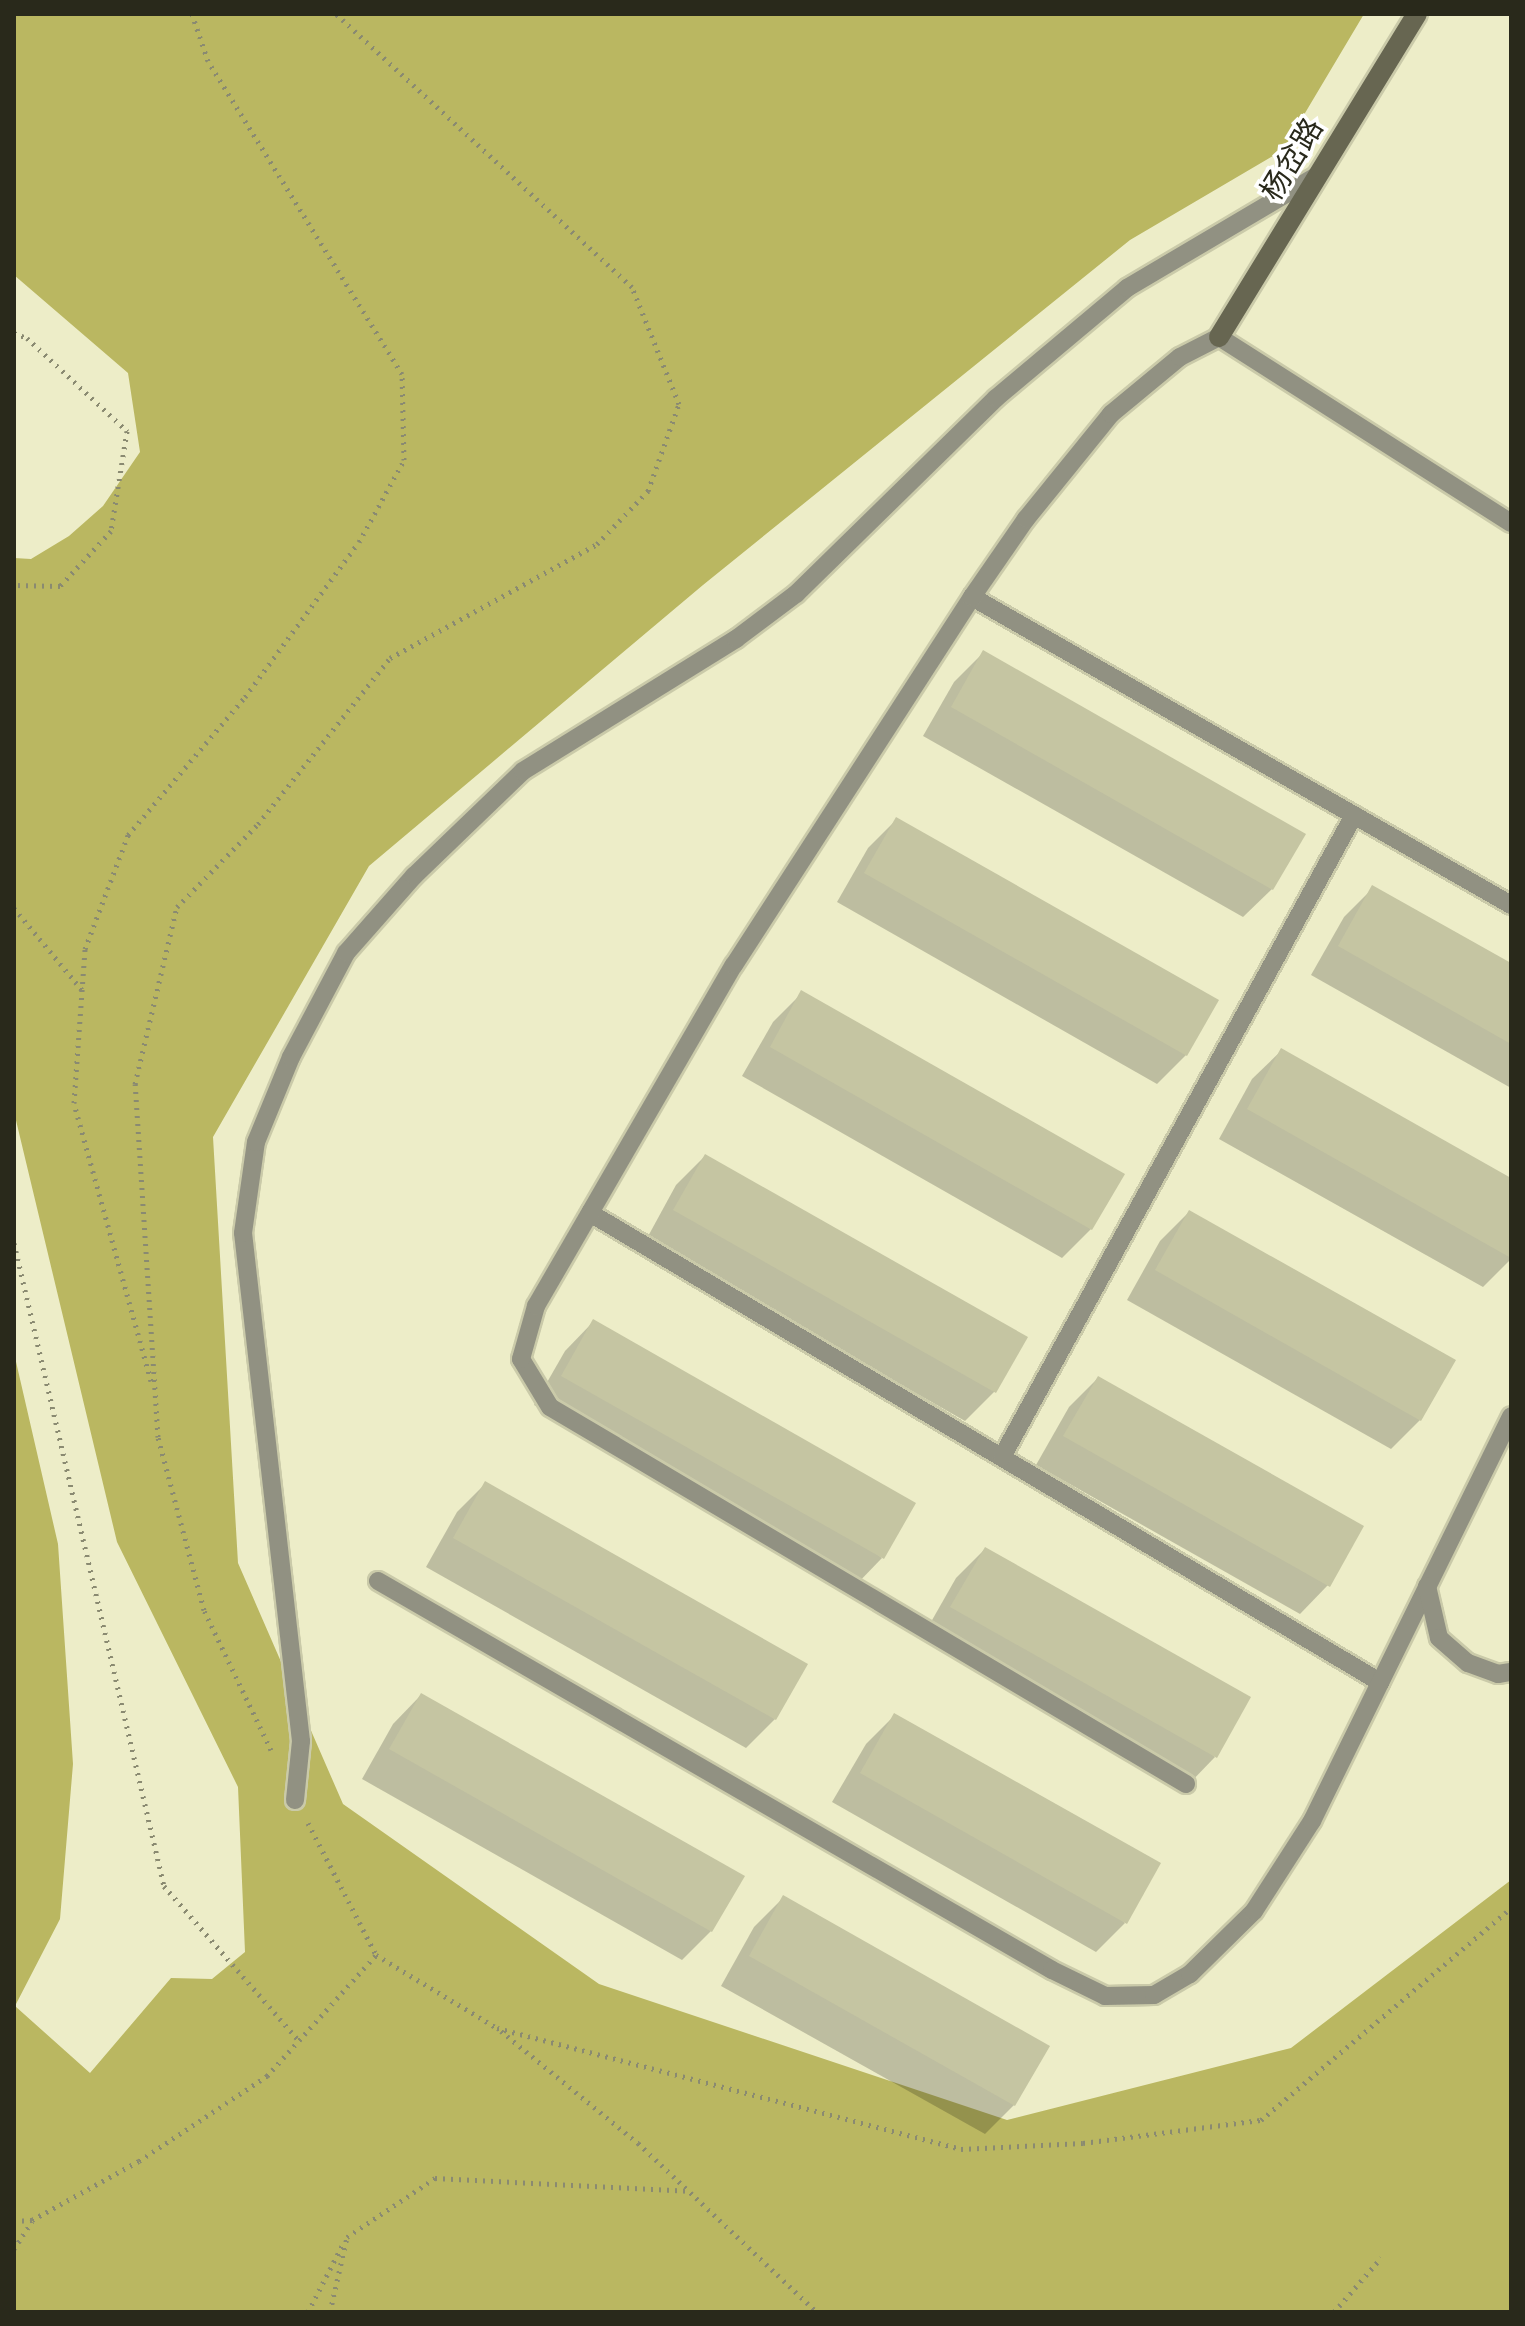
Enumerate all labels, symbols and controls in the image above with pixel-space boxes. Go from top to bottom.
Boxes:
street label: 杨岔路 [1254,112,1332,208]

